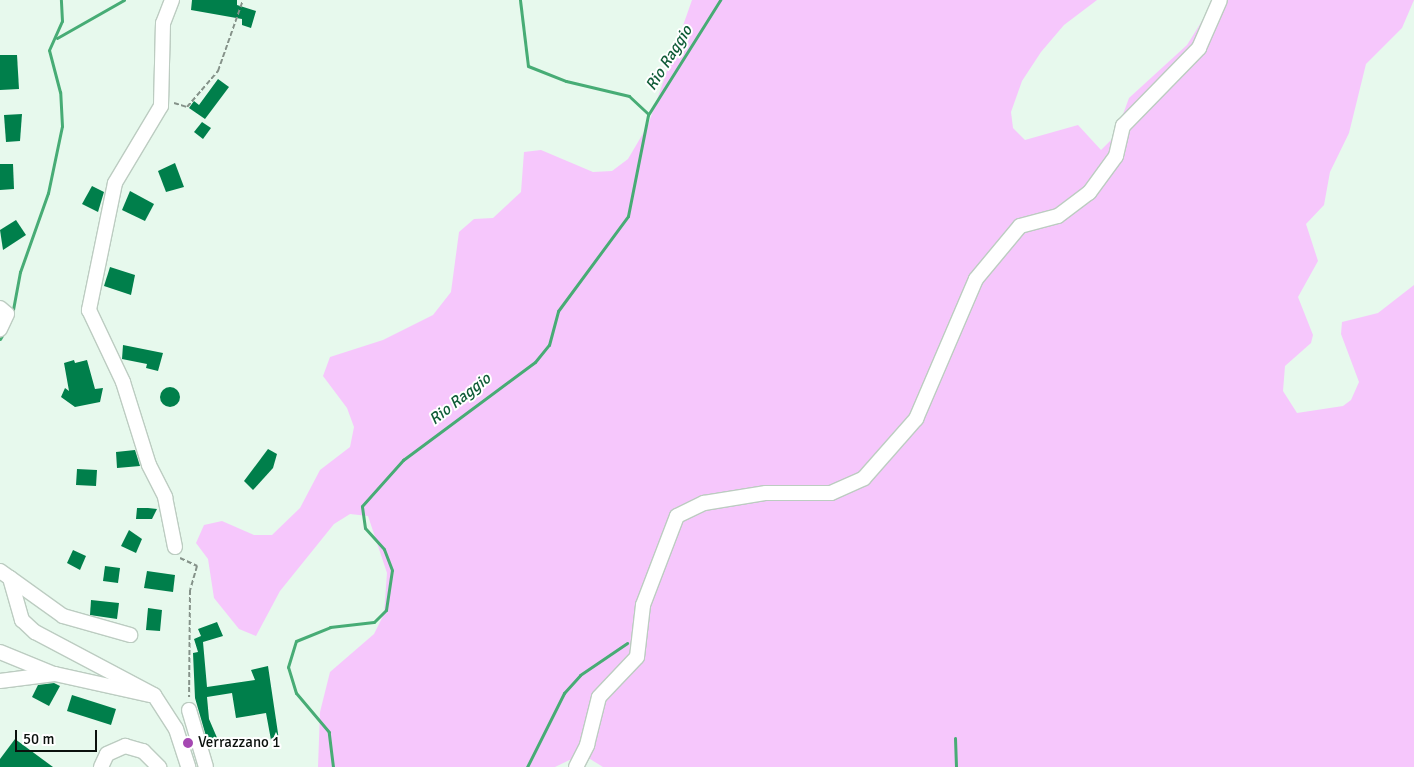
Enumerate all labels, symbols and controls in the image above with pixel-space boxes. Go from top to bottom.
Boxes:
water label: Rio Raggio [642,22,696,94]
water label: Rio Raggio [425,369,495,429]
scale bar [18,720,100,752]
text: 50 m [23,730,54,748]
place label: Verrazzano 1 [198,734,280,752]
marker: Verrazzano 1 [182,737,194,749]

